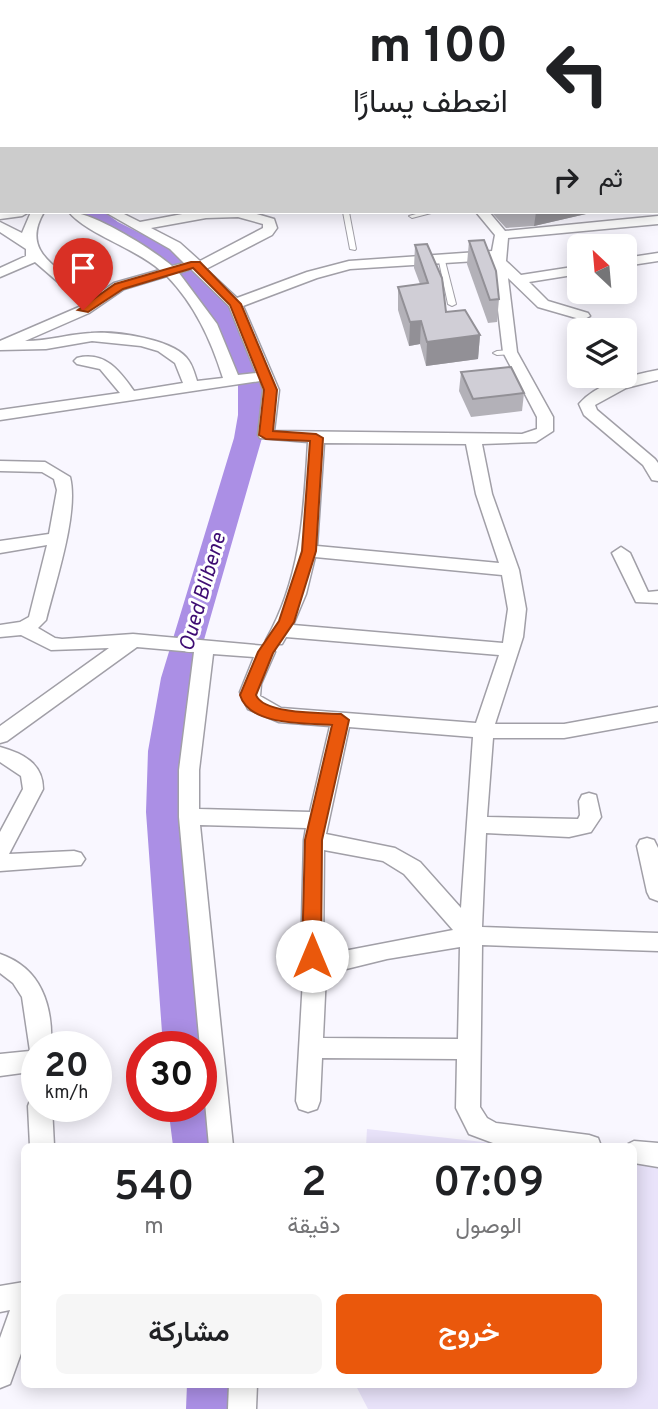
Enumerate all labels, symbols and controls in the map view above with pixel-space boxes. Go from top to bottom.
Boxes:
text: 100 m [369,18,508,80]
icon: left [532,28,623,119]
text: انعطف يسارًا [353,84,508,124]
icon: right [547,161,585,199]
text: ثم [599,164,623,197]
north arrow [567,234,637,304]
map controls [567,234,637,388]
pin [53,238,113,310]
icon: arrive [64,249,102,287]
button: layers [567,318,637,388]
water label: Oued Blibene [174,529,234,655]
position arrow [275,919,349,993]
speed limit sign: 30 [126,1031,217,1122]
text: 20 [44,1045,89,1089]
text: km/h [45,1082,88,1105]
text: 2 [301,1158,327,1211]
text: 07:09 [433,1158,544,1211]
text: 540 [114,1162,194,1215]
text: m [144,1213,164,1242]
text: دقيقة [287,1213,340,1242]
text: الوصول [456,1213,522,1242]
button: مشاركة [56,1294,322,1374]
button: خروج [336,1294,602,1374]

